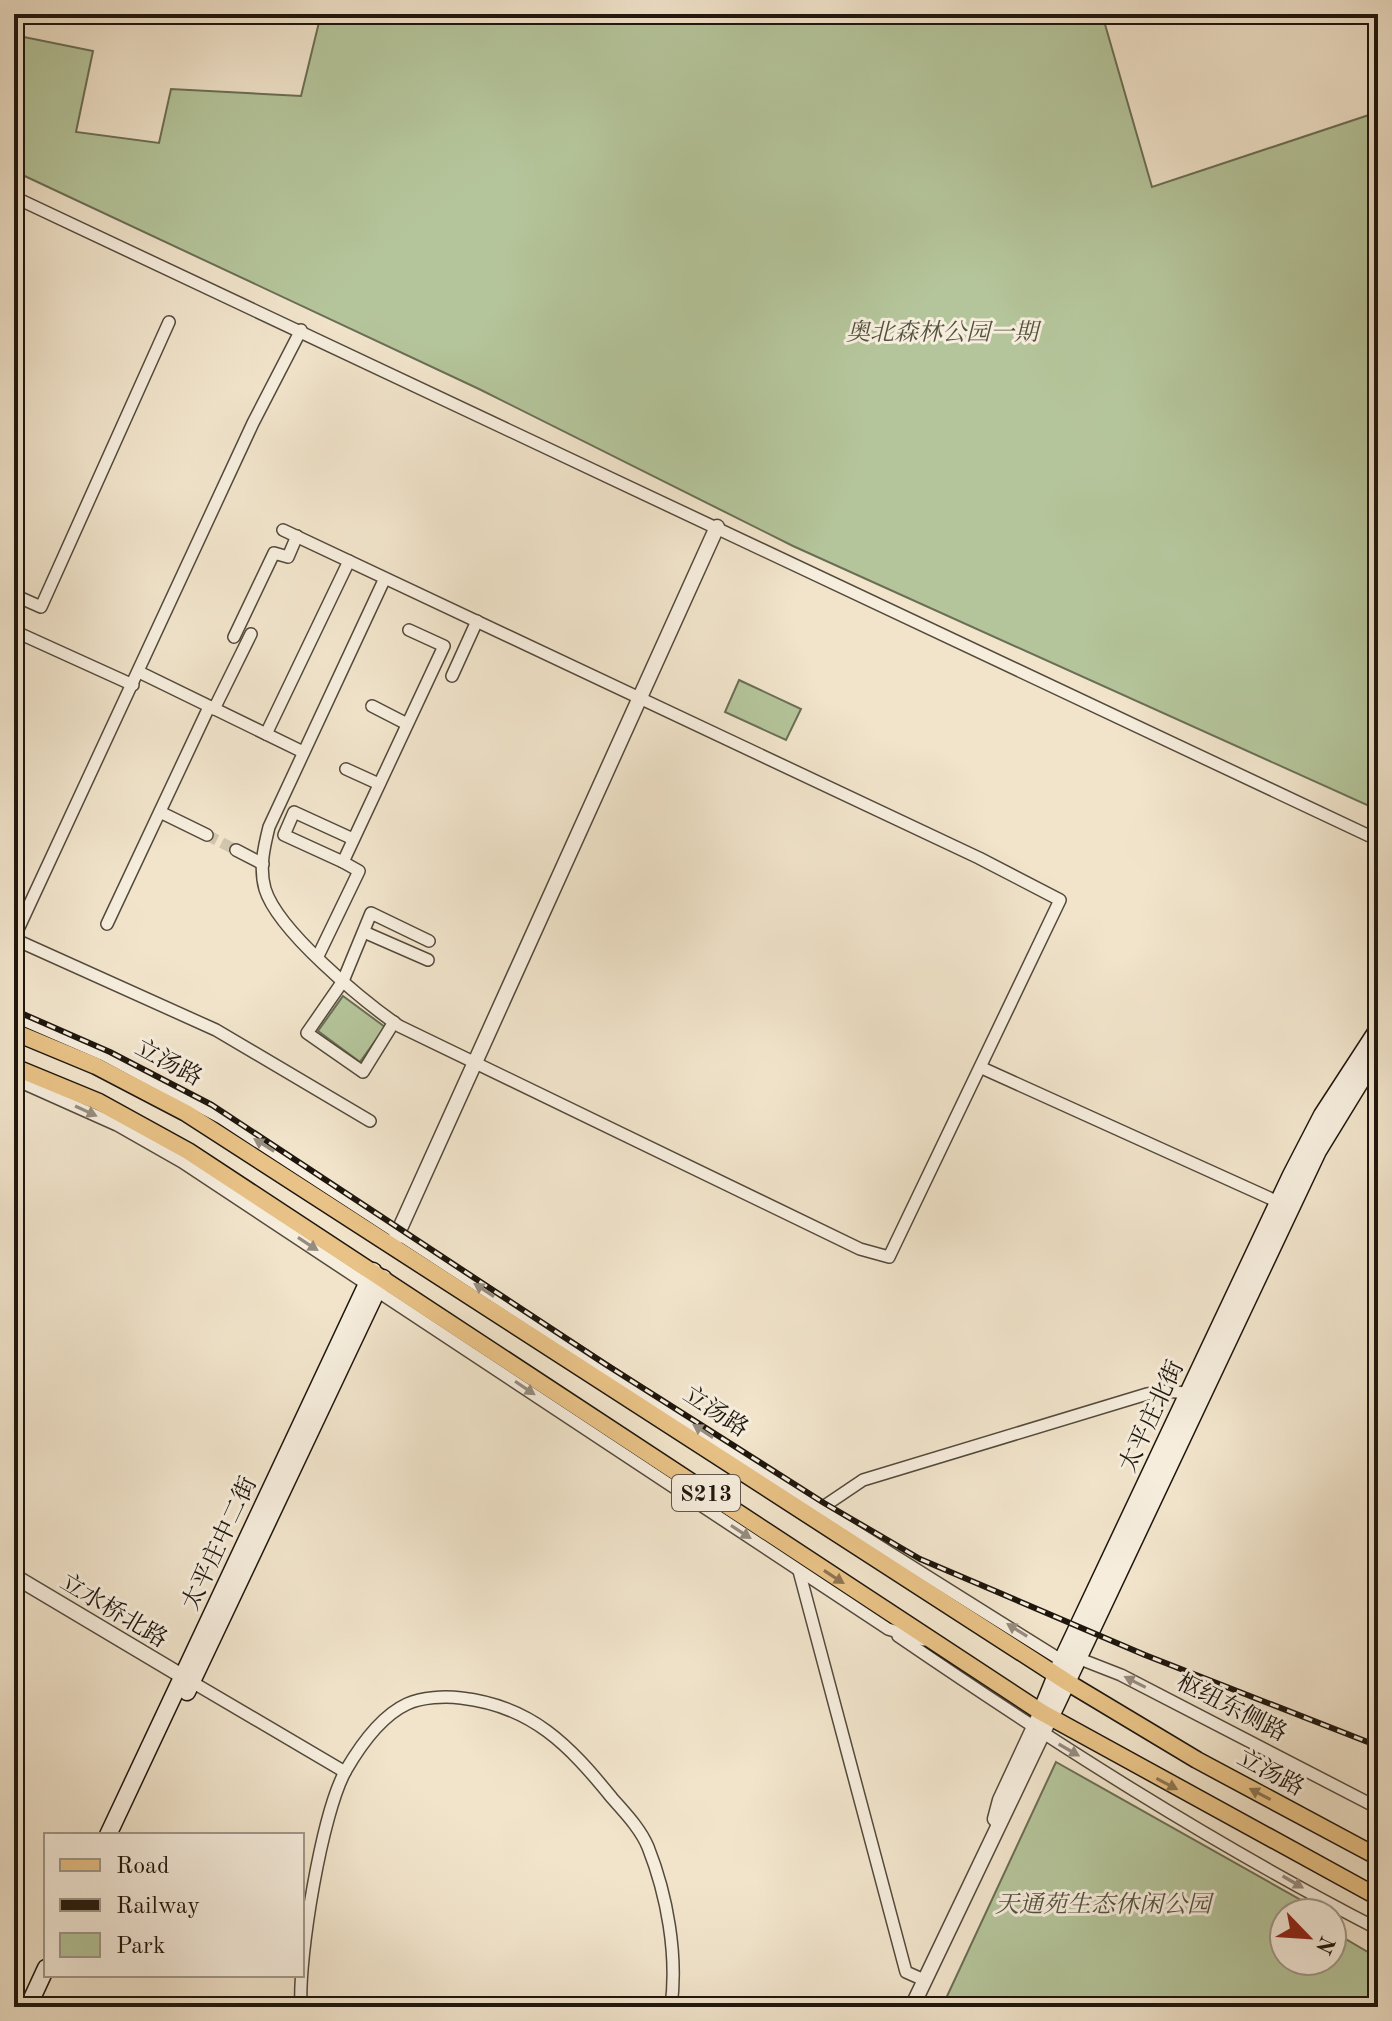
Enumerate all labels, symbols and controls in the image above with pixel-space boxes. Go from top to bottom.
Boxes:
park label: 奥北森林公园一期 [846,319,1042,346]
street label: 立汤路 [131,1034,207,1091]
one-way arrow [74,1104,97,1118]
one-way arrow [253,1138,275,1152]
one-way arrow [298,1236,319,1251]
one-way arrow [473,1284,495,1298]
street label: 太平庄北街 [1114,1356,1189,1476]
one-way arrow [514,1380,536,1394]
street label: 立汤路 [678,1380,753,1442]
one-way arrow [692,1424,714,1439]
street label: 太平庄中二街 [177,1472,262,1614]
road number: S213 [672,1475,740,1511]
one-way arrow [730,1525,752,1539]
street label: 立水桥北路 [55,1568,172,1653]
one-way arrow [823,1569,845,1583]
one-way arrow [1006,1623,1028,1637]
street label: 枢纽东侧路 [1172,1668,1291,1747]
one-way arrow [1123,1675,1146,1688]
one-way arrow [1058,1743,1081,1757]
street label: 立汤路 [1233,1744,1309,1801]
one-way arrow [1156,1776,1178,1790]
one-way arrow [1248,1787,1271,1800]
legend [44,1833,304,1977]
text: Road [116,1855,169,1879]
one-way arrow [1282,1875,1304,1889]
park label: 天通苑生态休闲公园 [995,1891,1215,1918]
text: Railway [116,1895,200,1919]
north arrow [1268,1897,1348,1977]
text: N [1311,1932,1338,1957]
text: Park [116,1935,165,1959]

